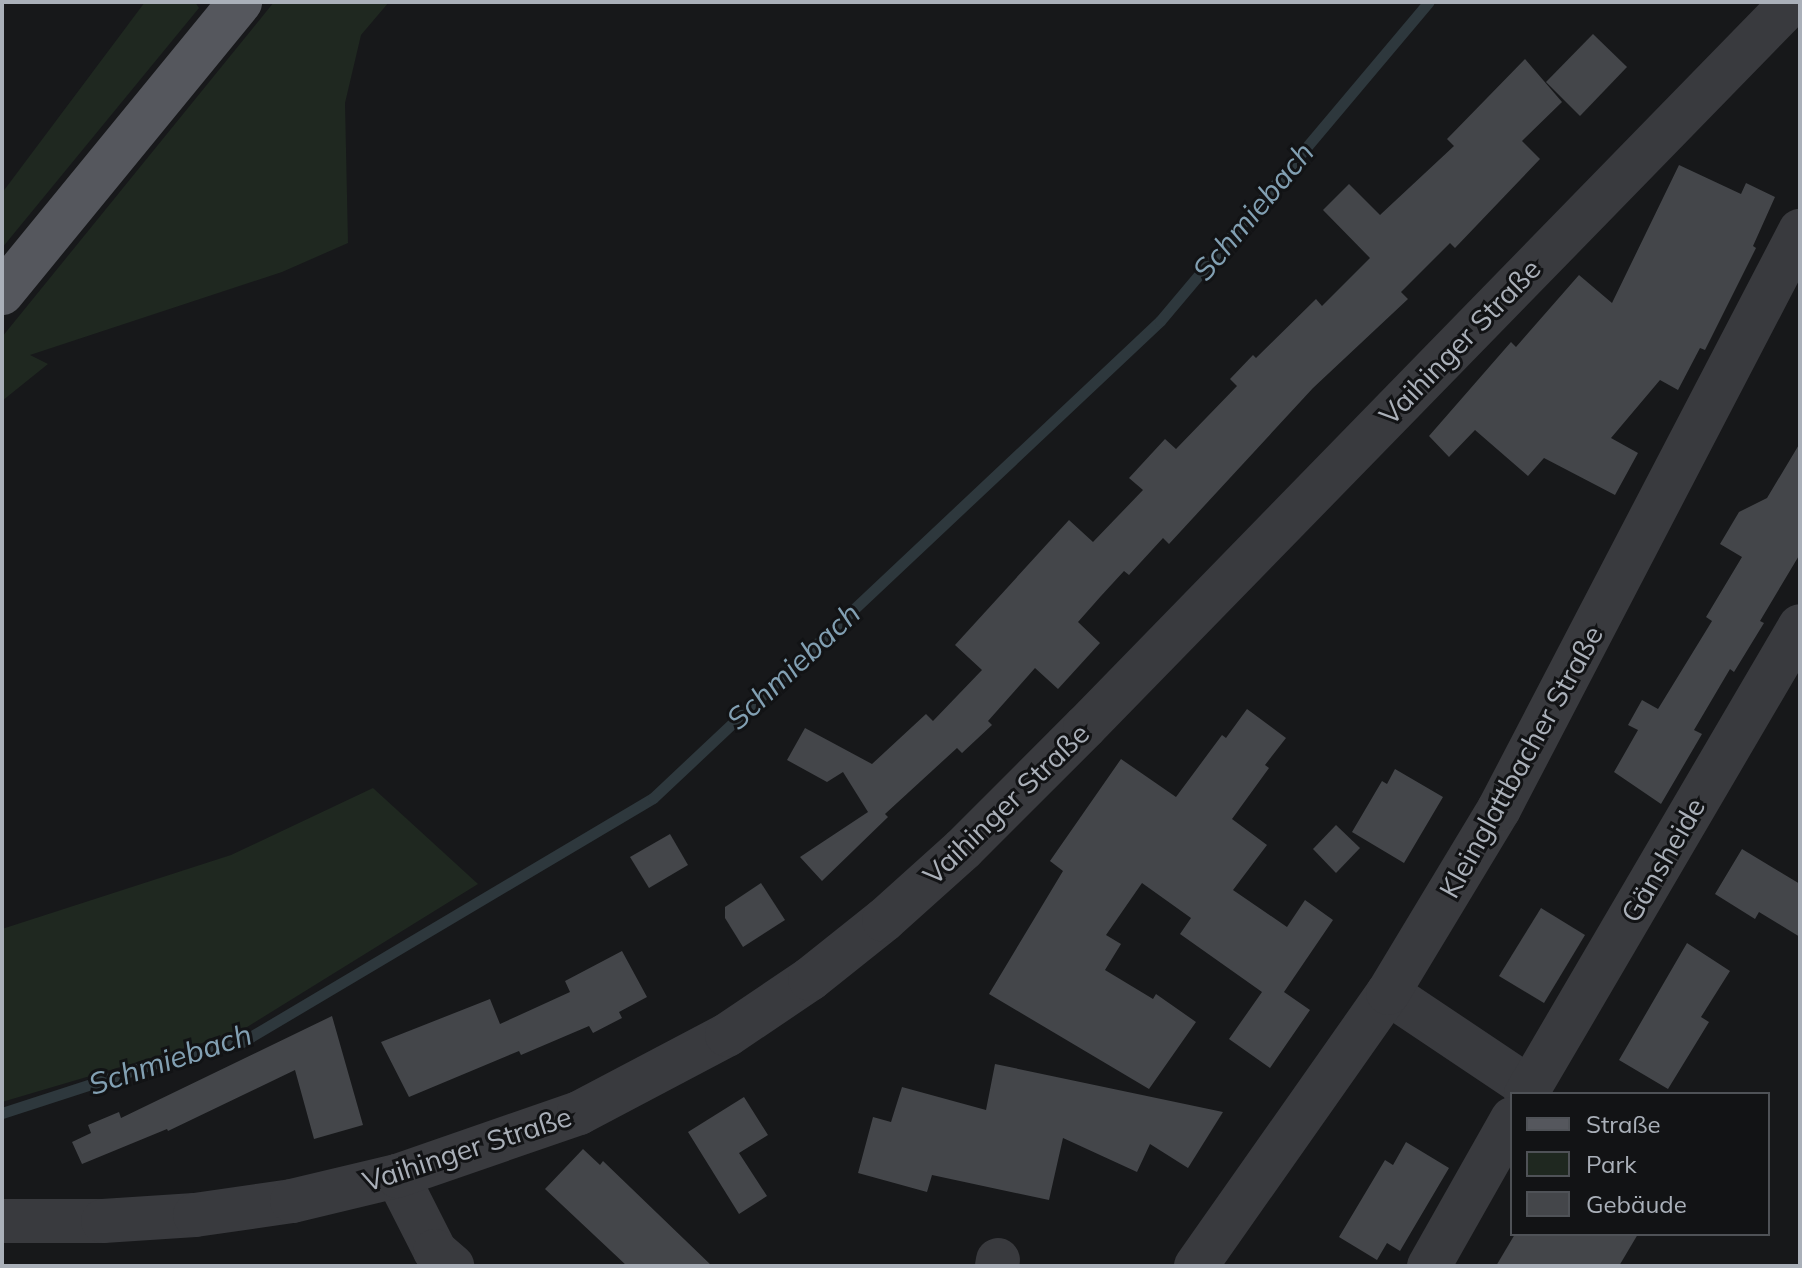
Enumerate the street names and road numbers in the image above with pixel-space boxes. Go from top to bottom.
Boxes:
street label: Vaihinger Straße [1372,252,1548,432]
street label: Kleinglattbacher Straße [1432,620,1610,904]
street label: Vaihinger Straße [916,716,1096,892]
street label: Gänsheide [1614,792,1712,928]
street label: Vaihinger Straße [358,1099,576,1199]

